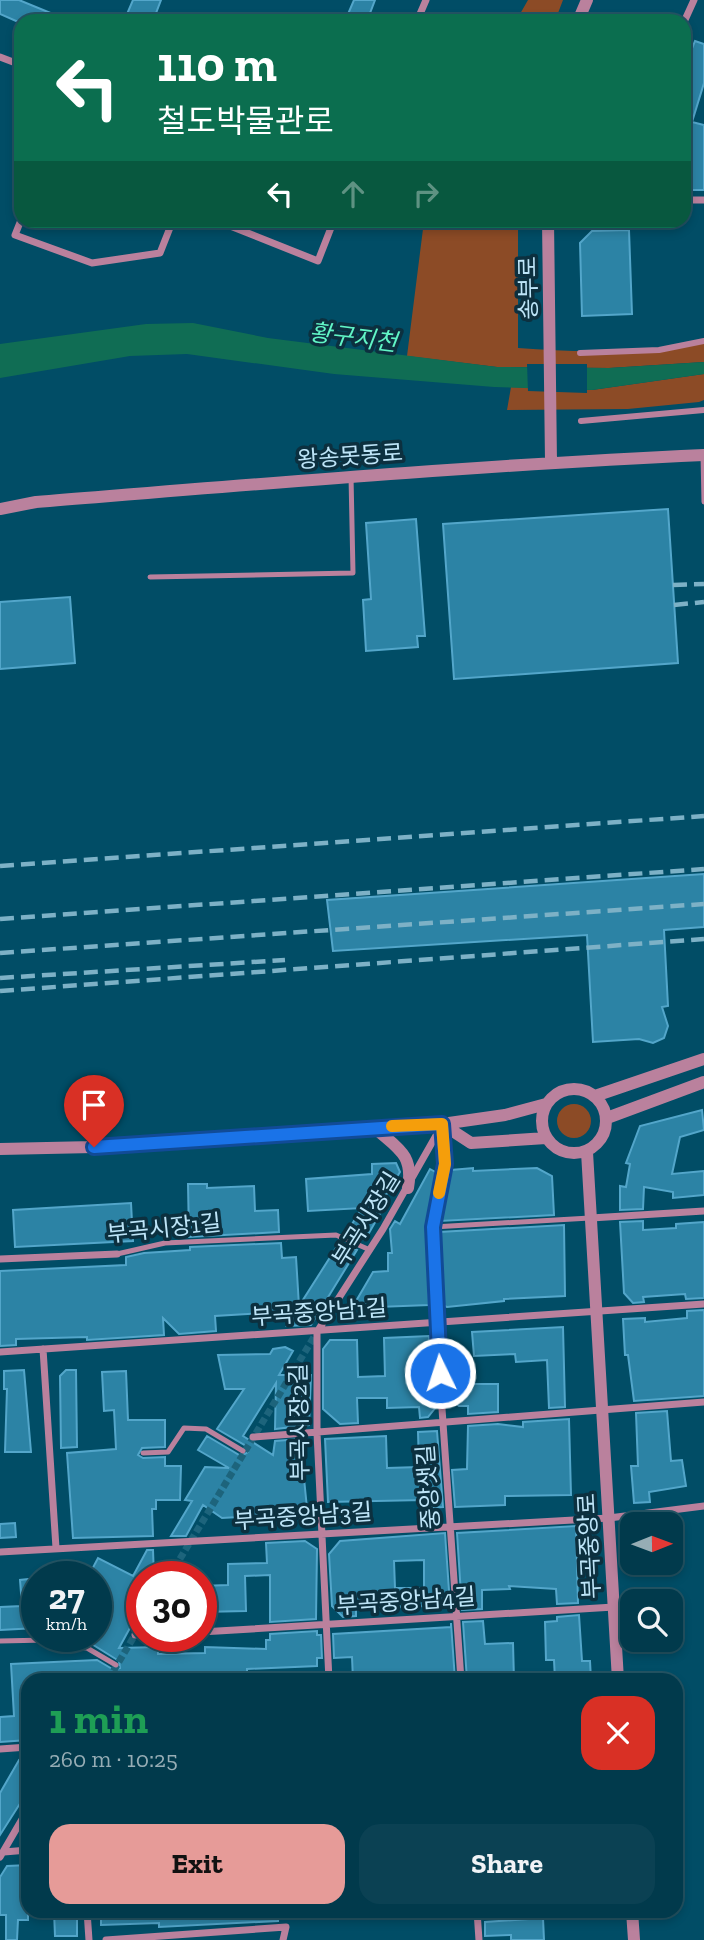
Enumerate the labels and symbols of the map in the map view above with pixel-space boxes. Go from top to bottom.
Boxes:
street label: 송부로 [513,256,543,320]
water label: 황구지천 [307,317,401,357]
street label: 왕송못동로 [296,438,404,474]
pin [64,1075,124,1147]
street label: 부곡시장길 [326,1167,406,1271]
street label: 부곡시장1길 [106,1208,222,1248]
street label: 부곡중앙남1길 [250,1293,388,1331]
position arrow [403,1336,477,1410]
street label: 부곡시장2길 [284,1363,314,1481]
street label: 중앙샛길 [411,1444,445,1530]
street label: 부곡중앙로 [572,1492,606,1600]
street label: 부곡중앙남3길 [233,1497,373,1535]
north arrow [620,1512,682,1575]
speed limit sign: 30 [126,1561,217,1652]
street label: 부곡중앙남4길 [336,1582,476,1620]

